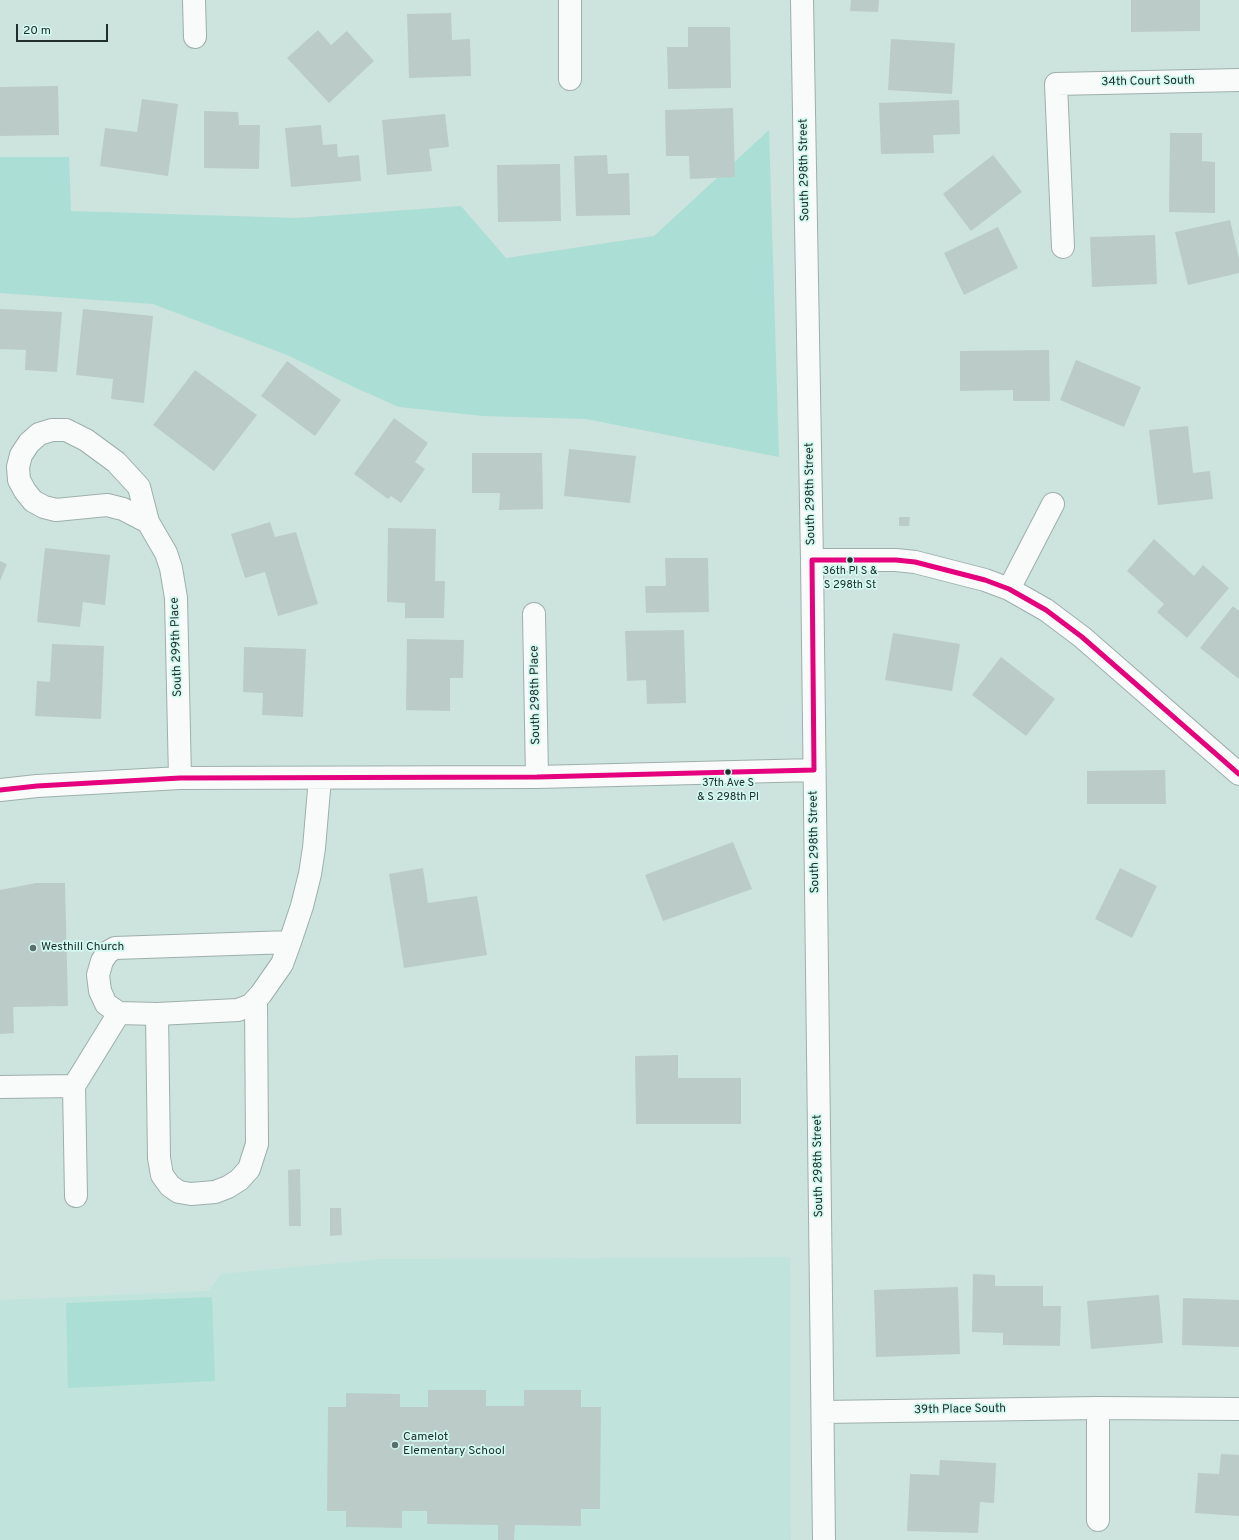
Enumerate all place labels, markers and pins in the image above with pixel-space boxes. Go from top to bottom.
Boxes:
marker: 36th Pl S & S 298th St [845,555,855,565]
place label: 36th Pl S & S 298th St [823,565,877,591]
marker: 37th Ave S & S 298th Pl [723,767,733,777]
place label: 37th Ave S & S 298th Pl [697,777,759,803]
place label: Westhill Church [41,941,124,955]
marker: Westhill Church [28,943,38,953]
place label: Camelot Elementary School [403,1431,505,1459]
marker: Camelot Elementary School [390,1440,400,1450]

